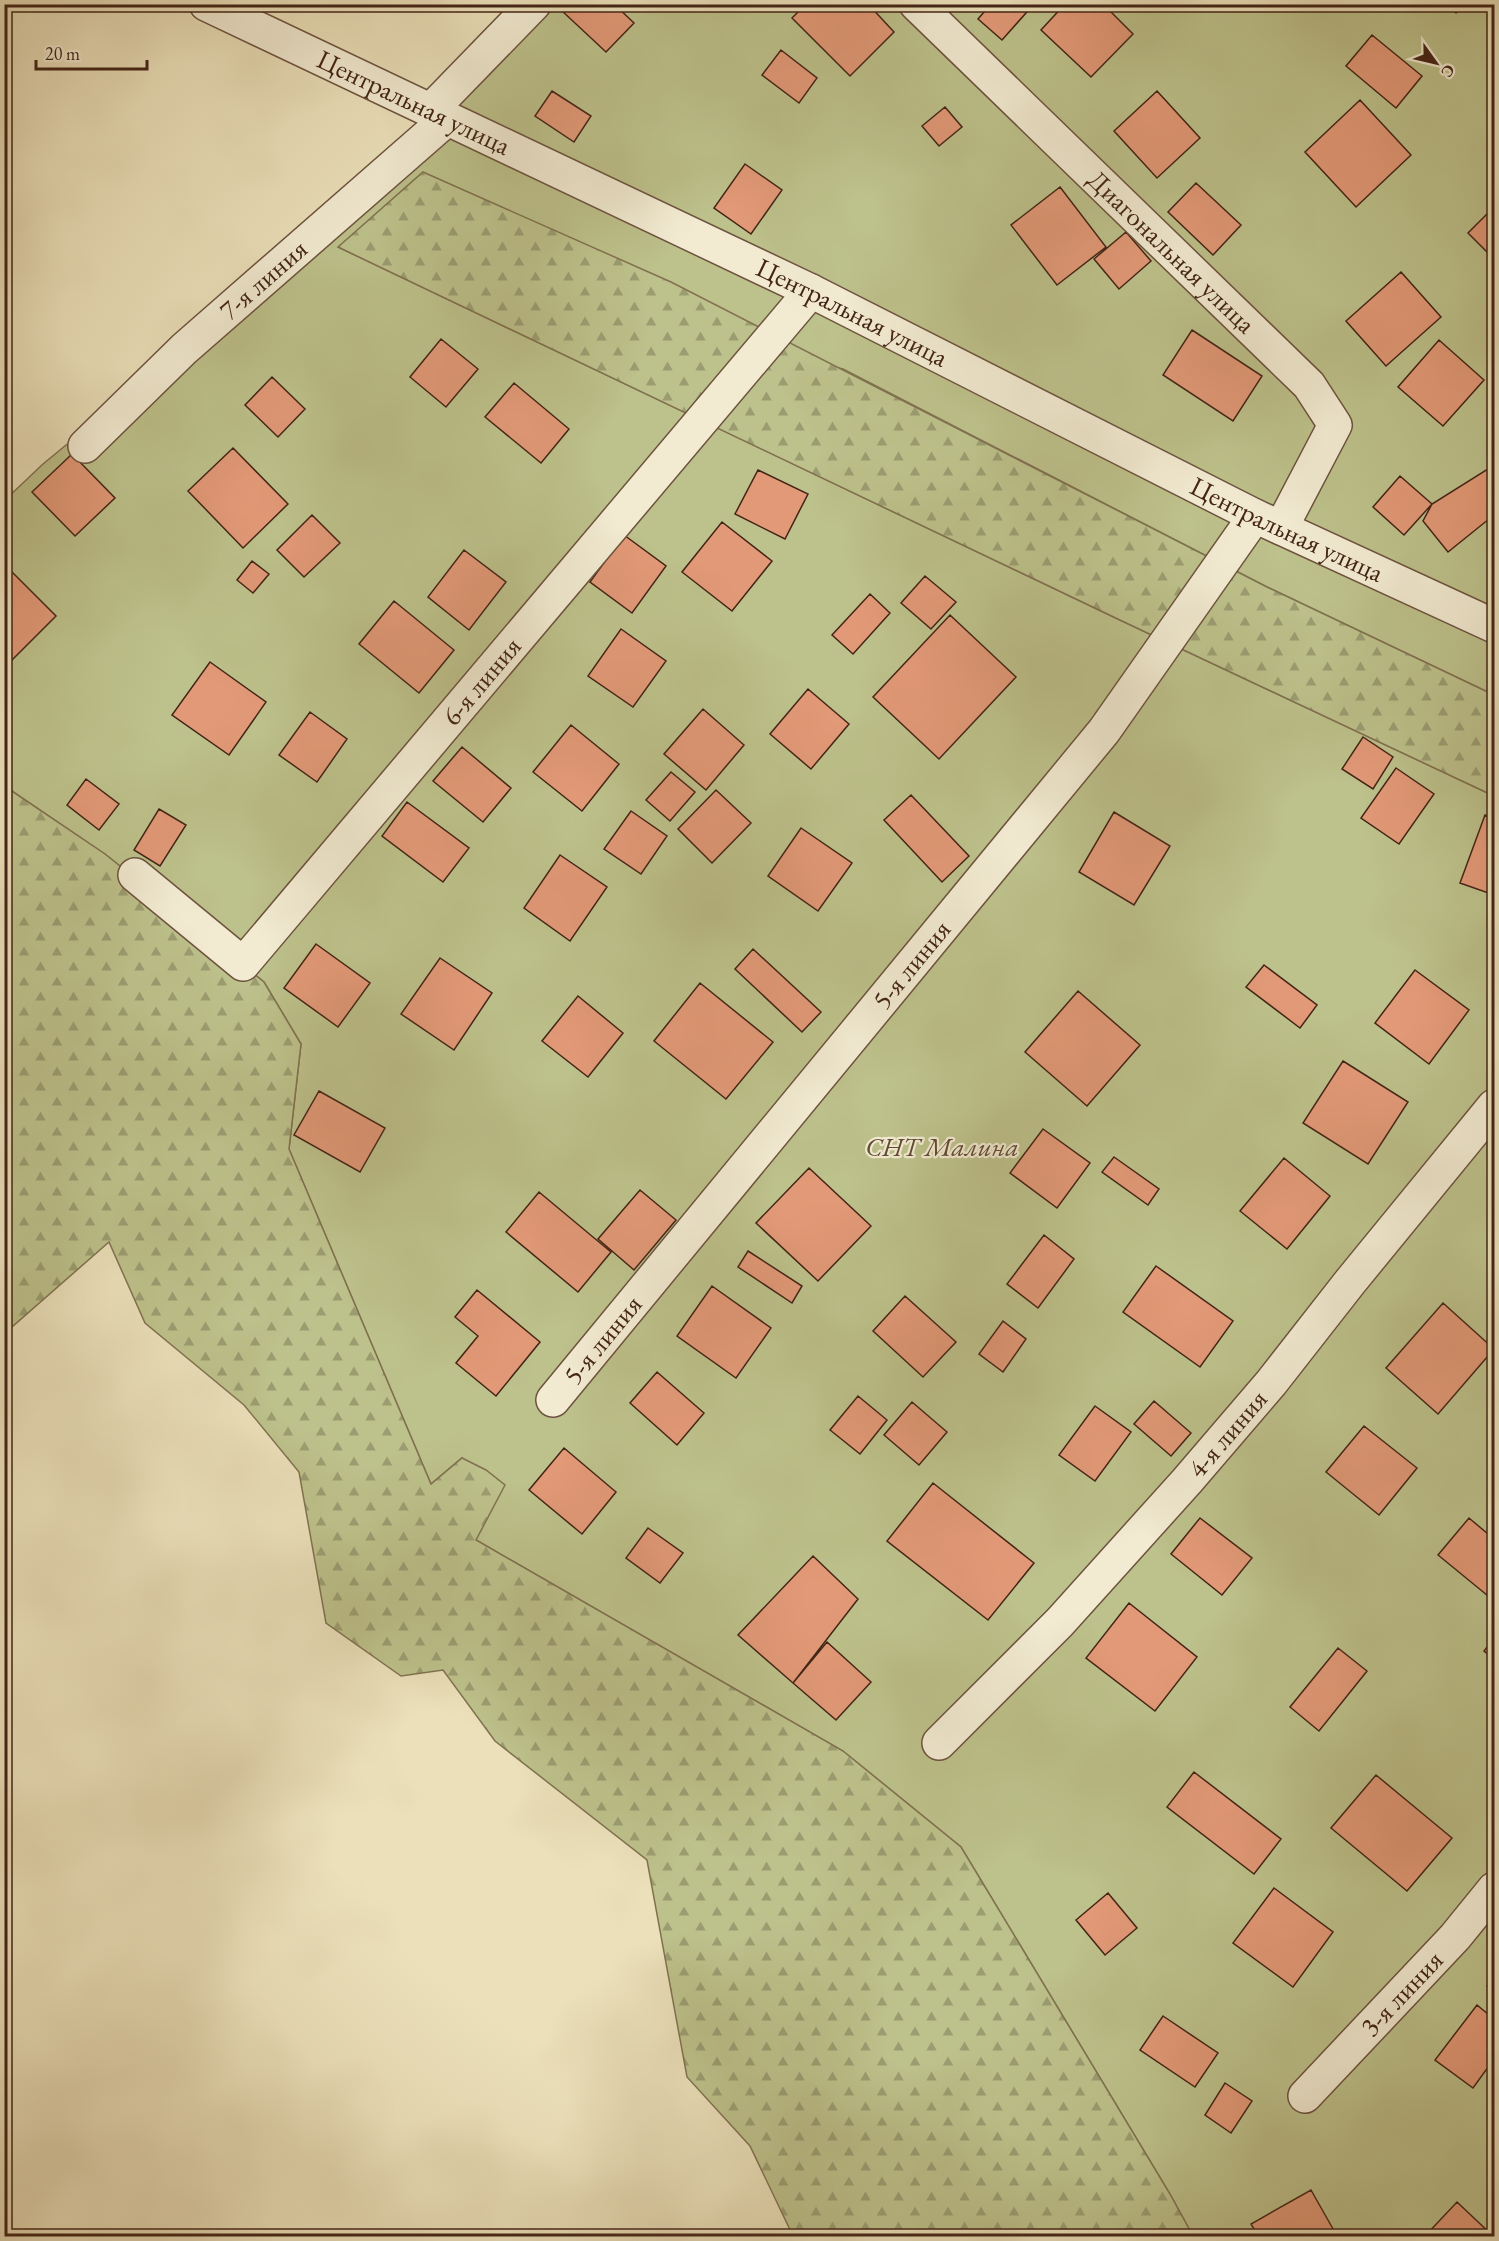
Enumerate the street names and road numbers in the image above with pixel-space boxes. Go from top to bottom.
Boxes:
street label: Центральная улица [312,41,517,163]
street label: Диагональная улица [1080,162,1264,341]
street label: 7-я линия [212,231,314,327]
street label: Центральная улица [751,250,954,375]
street label: Центральная улица [1185,468,1390,590]
street label: 6-я линия [434,629,529,732]
street label: 5-я линия [864,912,958,1016]
street label: 5-я линия [555,1288,649,1391]
street label: 4-я линия [1179,1382,1275,1485]
street label: 3-я линия [1352,1943,1450,2043]

